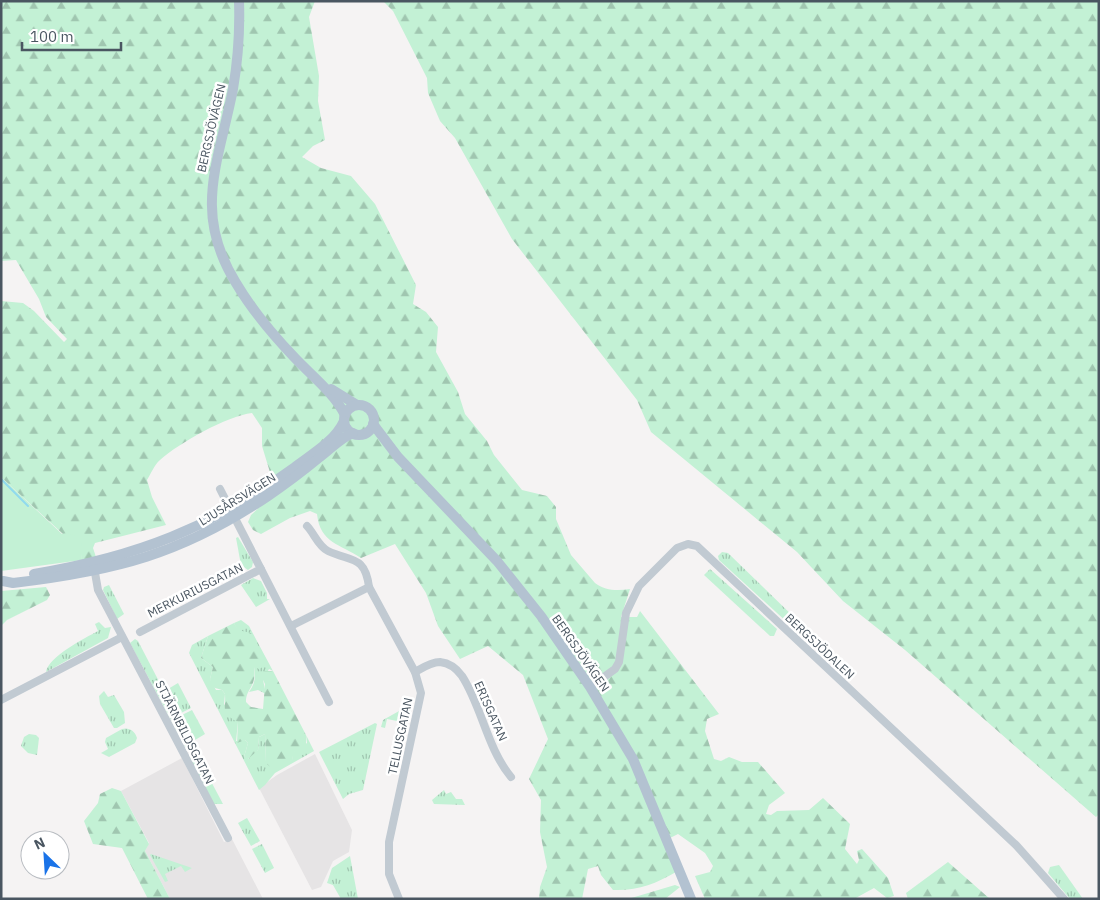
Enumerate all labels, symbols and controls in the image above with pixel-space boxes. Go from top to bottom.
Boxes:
scale bar [22,20,121,52]
text: 100 m [30,27,74,46]
street label: BERGSJÖVÄGEN [194,82,228,174]
street label: LJUSÅRSVÄGEN [196,469,278,529]
street label: MERKURIUSGATAN [145,559,245,621]
street label: BERGSJÖDALEN [782,610,858,682]
street label: BERGSJÖVÄGEN [549,612,613,694]
street label: STJÄRNBILDSGATAN [152,678,218,786]
street label: ERISGATAN [471,679,511,743]
street label: TELLUSGATAN [385,696,415,776]
north arrow [20,830,70,880]
text: N [31,833,48,854]

